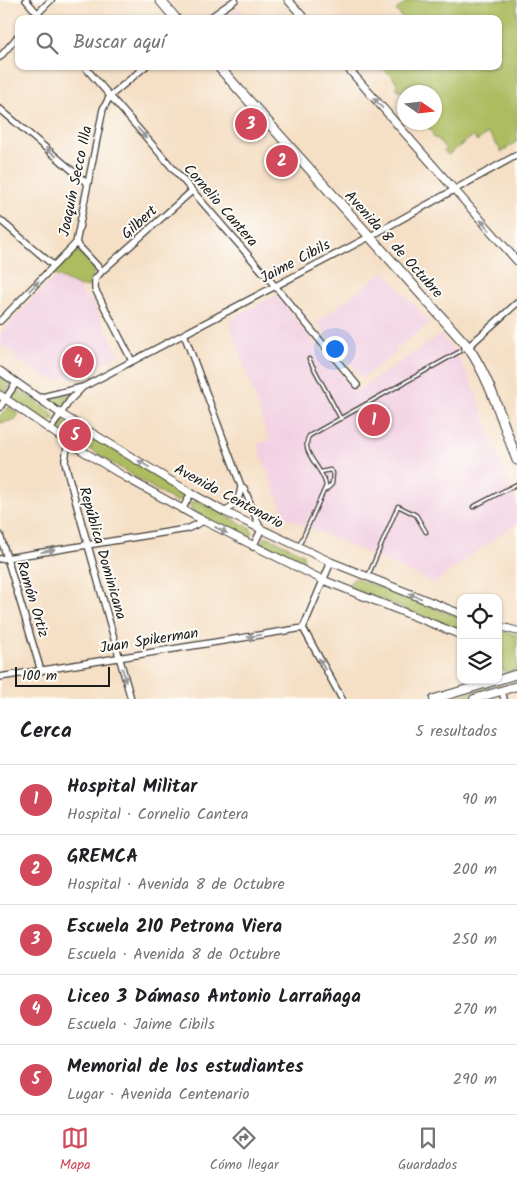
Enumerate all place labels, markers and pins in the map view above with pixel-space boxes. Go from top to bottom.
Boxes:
pin: 3 [235,105,267,143]
pin: 2 [266,142,298,180]
pin: 4 [62,343,94,381]
pin: 1 [358,401,390,439]
pin: 5 [59,416,91,454]

